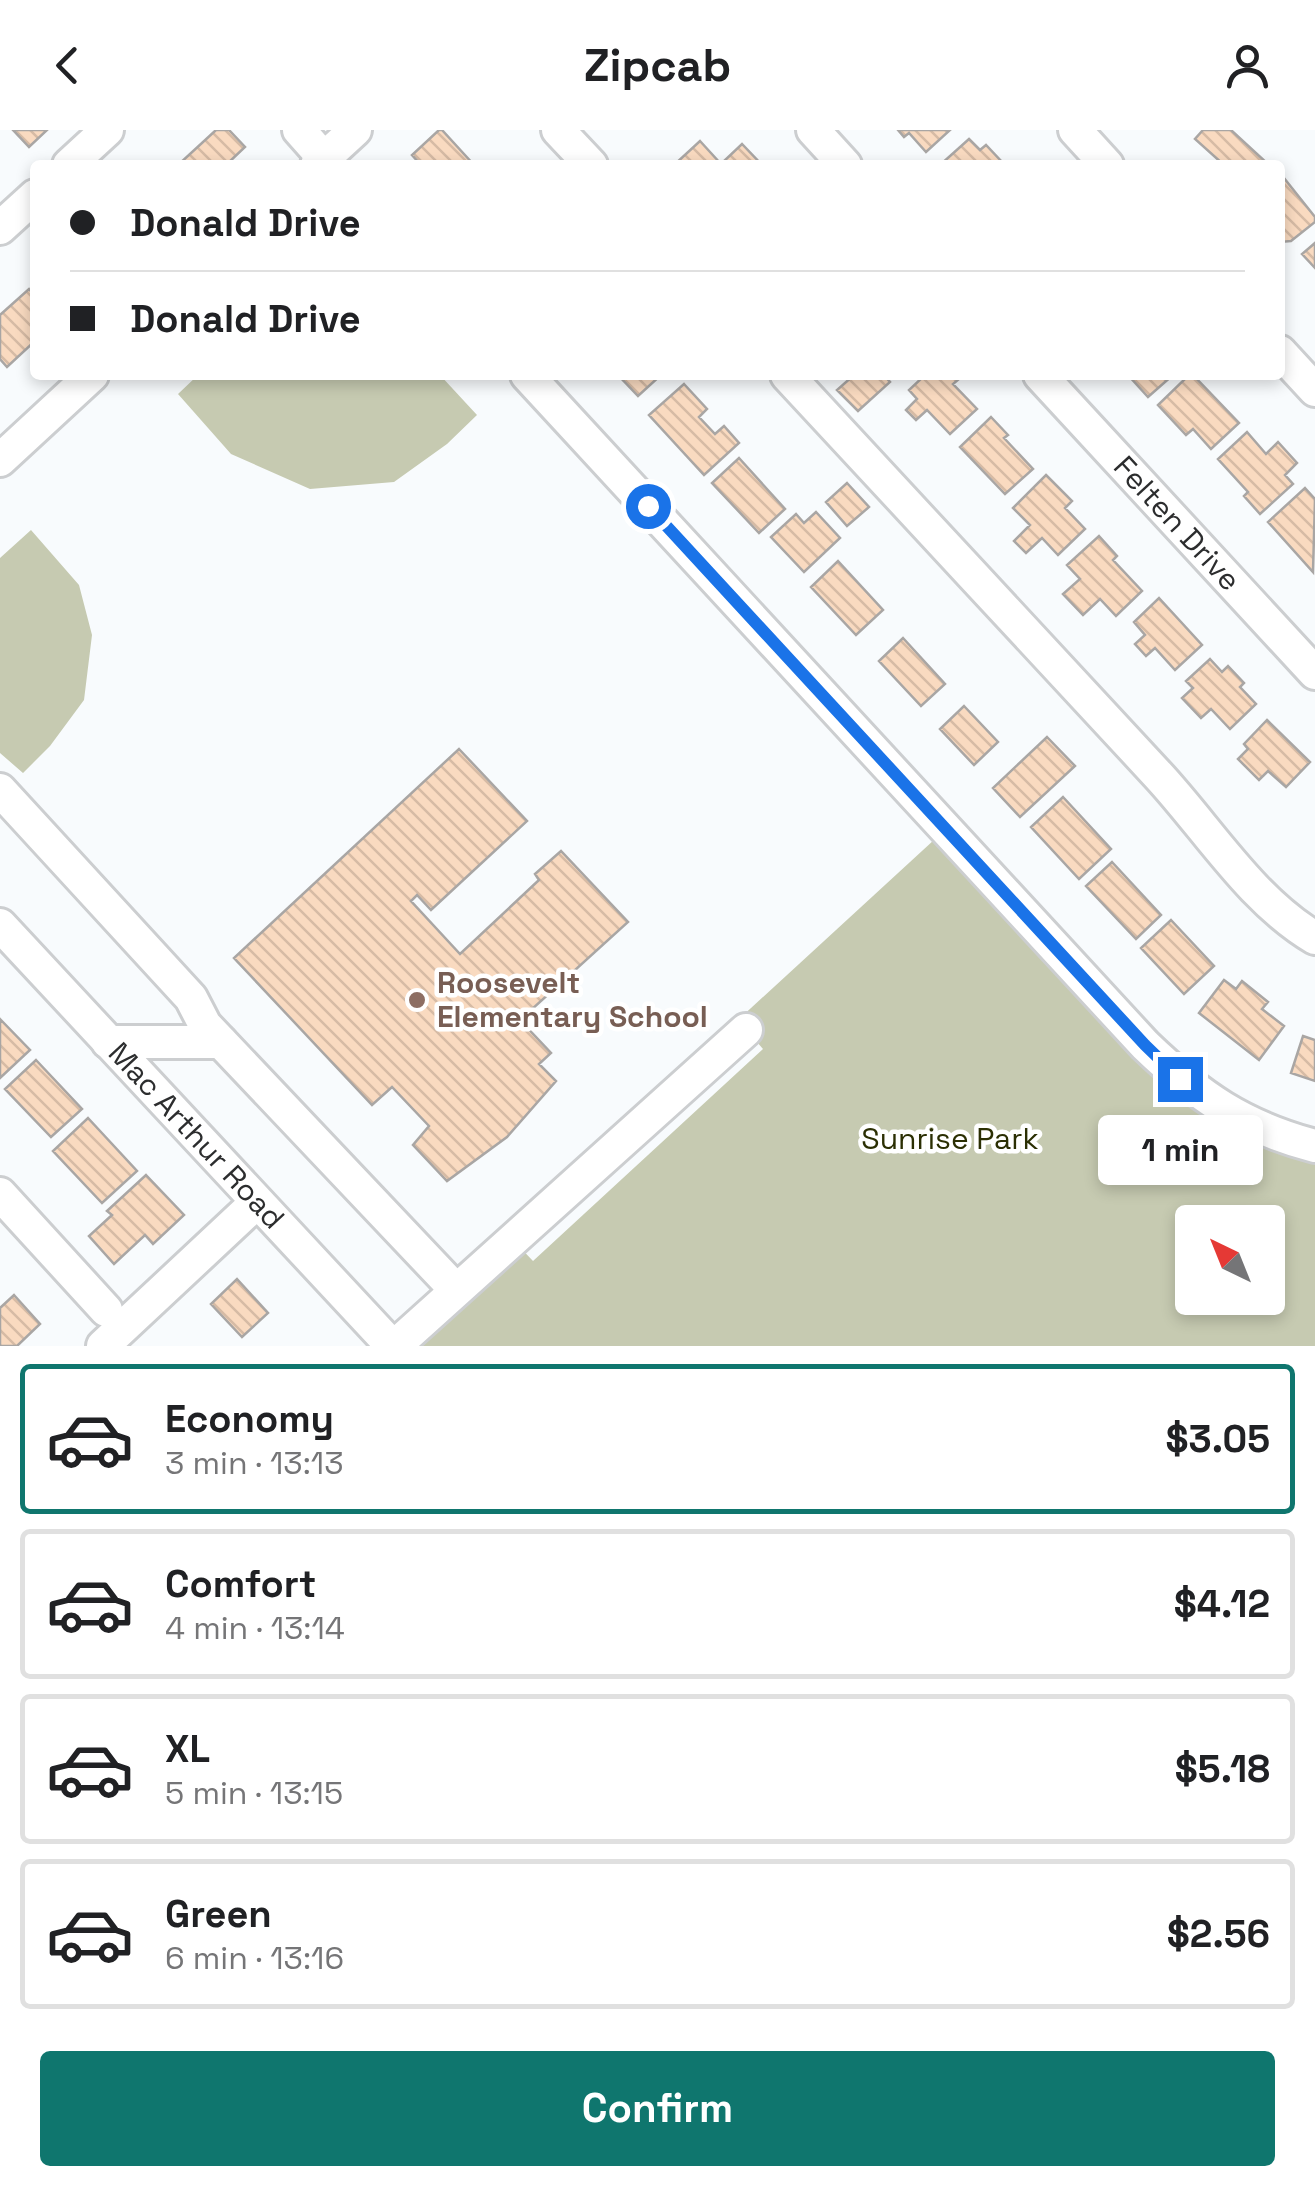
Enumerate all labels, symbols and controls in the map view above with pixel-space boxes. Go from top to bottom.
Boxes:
text: Zipcab [584,37,731,94]
icon: back [40,38,95,93]
icon: person [1220,38,1275,93]
text: Donald Drive [130,199,361,247]
text: Donald Drive [130,295,361,343]
street label: Felten Drive [1105,447,1249,599]
route start [626,484,671,529]
place label: Roosevelt Elementary School [437,963,708,1036]
marker: Roosevelt Elementary School [406,989,428,1011]
street label: Mac Arthur Road [100,1034,293,1237]
route end [1158,1057,1203,1102]
callout: 1 min [1098,1114,1262,1184]
park label: Sunrise Park [861,1119,1039,1158]
text: 1 min [1141,1130,1220,1170]
north arrow [1175,1205,1285,1315]
map controls [1175,1205,1285,1315]
icon: car [45,1394,135,1484]
text: Economy [165,1395,334,1443]
text: $3.05 [1166,1415,1270,1463]
text: 3 min · 13:13 [165,1443,343,1483]
icon: car [45,1559,135,1649]
text: Comfort [165,1560,316,1608]
text: $4.12 [1174,1580,1270,1628]
text: 4 min · 13:14 [165,1608,345,1648]
icon: car [45,1724,135,1814]
text: XL [165,1725,210,1773]
text: $5.18 [1175,1745,1270,1793]
text: 5 min · 13:15 [165,1773,343,1813]
icon: car [45,1889,135,1979]
text: Green [165,1890,272,1938]
text: $2.56 [1167,1910,1270,1958]
text: 6 min · 13:16 [165,1938,344,1978]
button: Confirm [40,2051,1275,2166]

